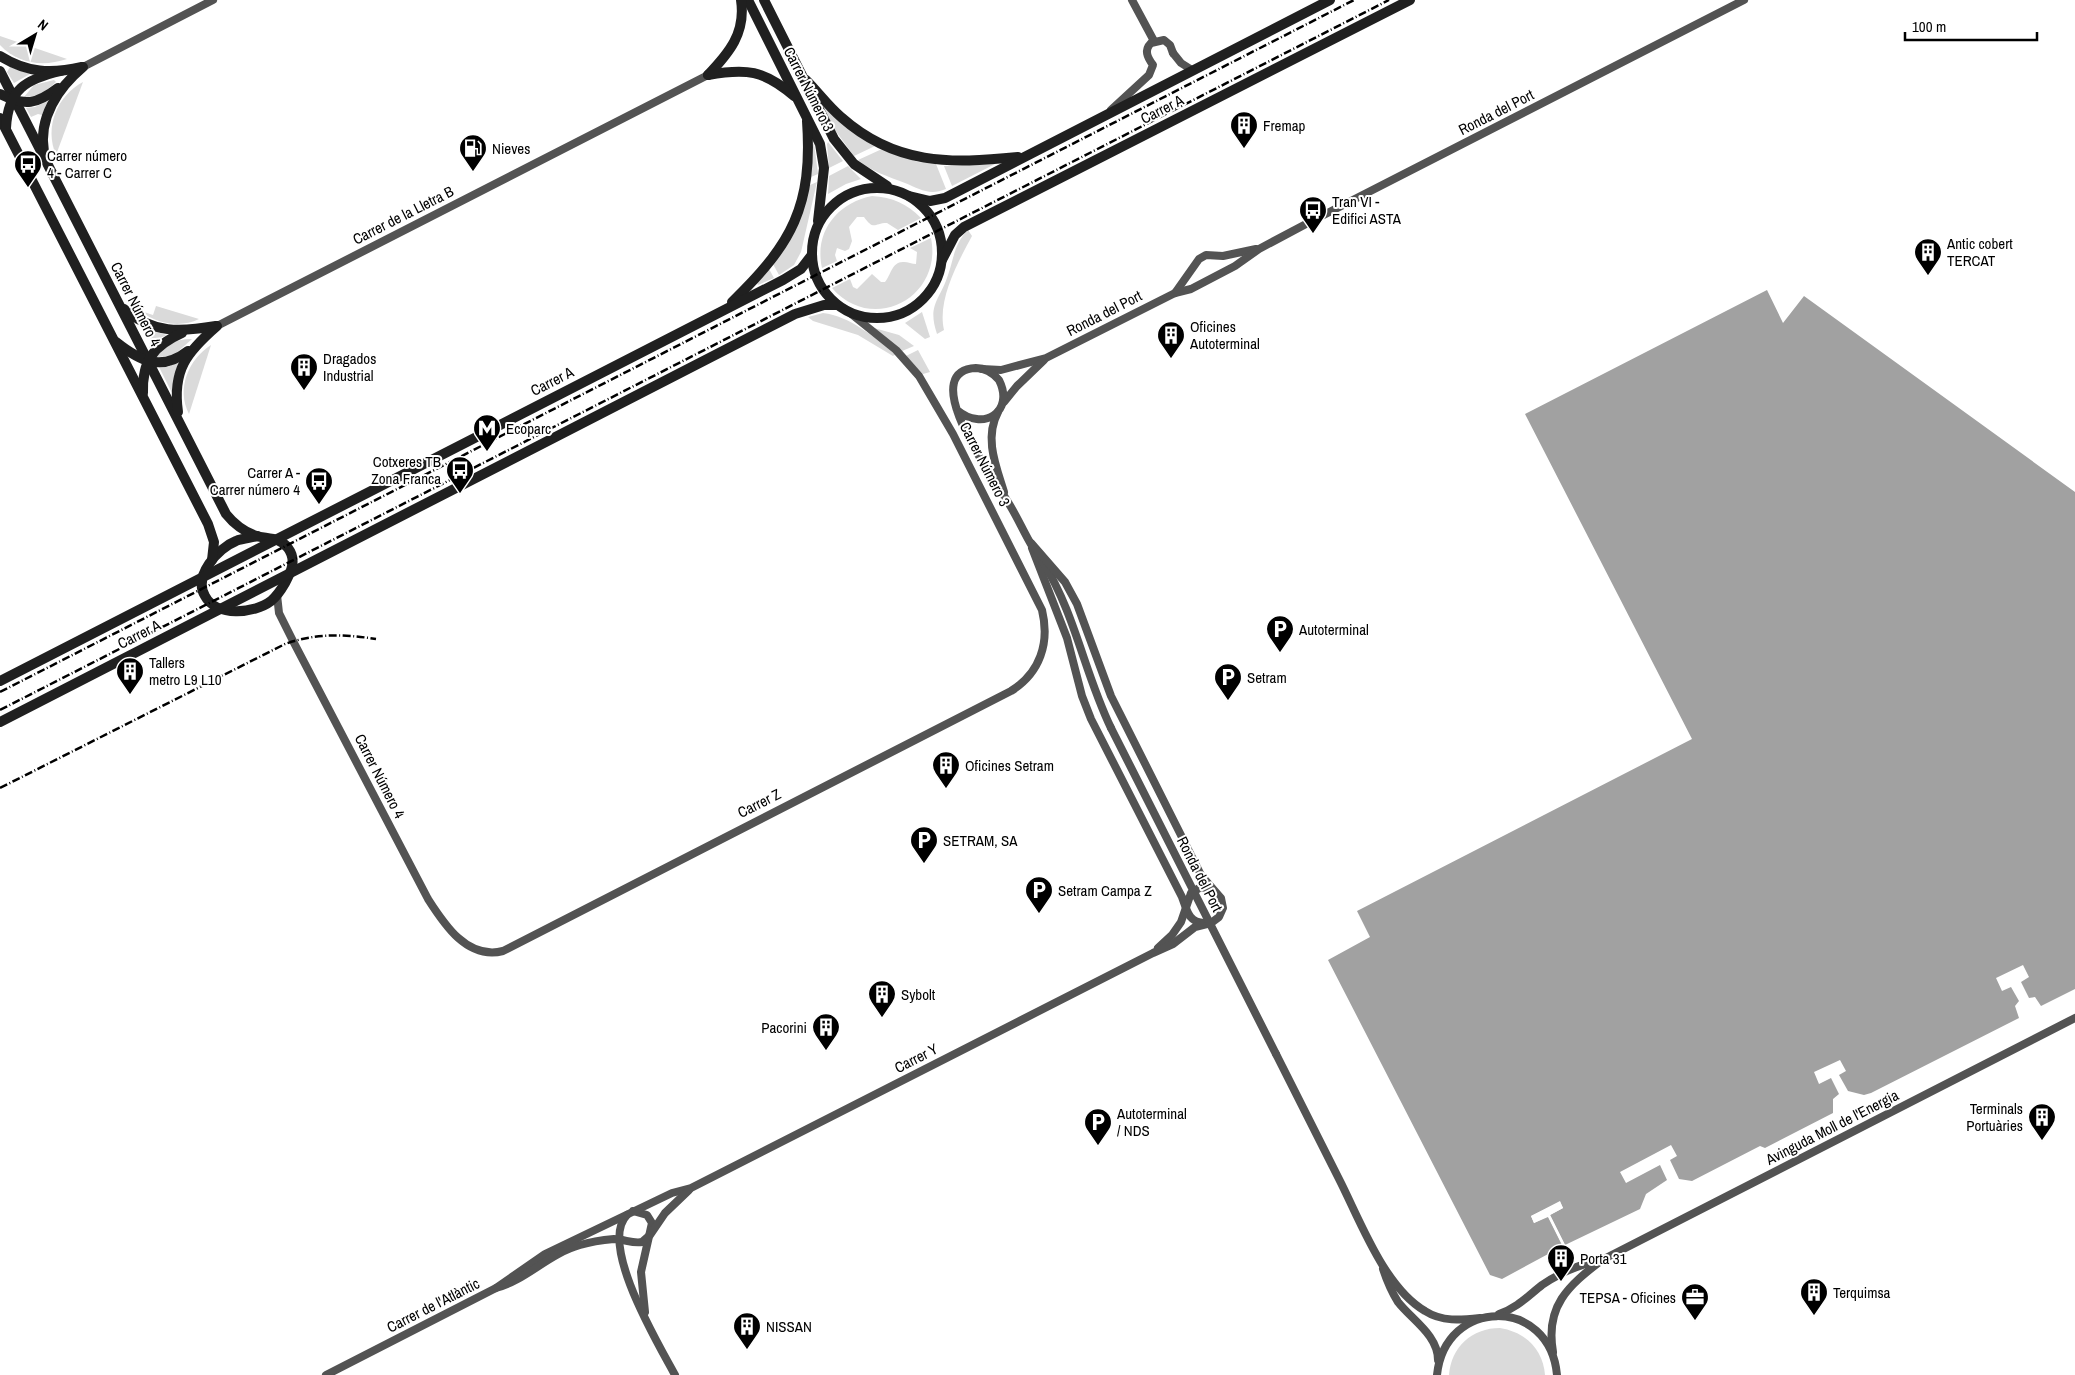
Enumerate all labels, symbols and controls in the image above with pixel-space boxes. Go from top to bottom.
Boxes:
north arrow [10,10,60,60]
scale bar [1905,10,2038,42]
text: N [34,15,52,34]
text: 100 m [1912,16,1946,37]
street label: Carrer Número 3 [779,43,839,135]
street label: Ronda del Port [1455,84,1538,140]
street label: Carrer A [1137,89,1188,129]
building icon: Fremap [1229,110,1259,149]
place label: Fremap [1263,115,1306,136]
fuel station icon: Nieves [458,133,488,172]
place label: Nieves [492,138,530,159]
place label: Carrer número 4 - Carrer C [47,145,127,183]
bus stop icon: Carrer número 4 - Carrer C [13,149,43,188]
street label: Carrer de la Lletra B [349,181,457,249]
place label: Tran VI - Edifici ASTA [1332,191,1402,229]
bus stop icon: Tran VI - Edifici ASTA [1298,195,1328,234]
place label: Antic cobert TERCAT [1946,233,2013,271]
building icon: Antic cobert TERCAT [1913,237,1943,276]
street label: Carrer Número 4 [106,258,166,350]
street label: Ronda del Port [1063,285,1146,341]
place label: Oficines Autoterminal [1189,316,1260,354]
building icon: Oficines Autoterminal [1156,320,1186,359]
place label: Dragados Industrial [323,348,376,386]
building icon: Dragados Industrial [289,352,319,391]
street label: Carrer A [527,361,578,401]
metro station icon: Ecoparc [472,413,502,452]
place label: Ecoparc [506,418,551,439]
street label: Carrer Número 3 [955,418,1015,510]
place label: Cotxeres TB Zona Franca [371,451,441,489]
bus stop icon: Cotxeres TB Zona Franca [445,455,475,494]
place label: Carrer A - Carrer número 4 [210,462,300,500]
bus stop icon: Carrer A - Carrer número 4 [304,466,334,505]
street label: Carrer A [114,614,165,654]
parking icon: Autoterminal [1265,614,1295,653]
place label: Autoterminal [1298,619,1369,640]
place label: Tallers metro L9 L10 [149,652,222,690]
building icon: Tallers metro L9 L10 [115,656,145,695]
parking icon: Setram [1213,662,1243,701]
place label: Setram [1247,667,1287,688]
street label: Carrer Número 4 [350,730,410,822]
building icon: Oficines Setram [931,750,961,789]
place label: Oficines Setram [965,755,1054,776]
street label: Carrer Z [734,783,785,823]
parking icon: SETRAM, SA [909,825,939,864]
place label: SETRAM, SA [943,830,1018,851]
street label: Ronda del Port [1172,833,1228,916]
parking icon: Setram Campa Z [1024,875,1054,914]
place label: Setram Campa Z [1058,880,1152,901]
building icon: Sybolt [867,979,897,1018]
place label: Sybolt [901,984,936,1005]
building icon: Pacorini [811,1012,841,1051]
place label: Pacorini [761,1017,807,1038]
street label: Carrer Y [891,1038,942,1078]
street label: Avinguda Moll de l'Energia [1761,1084,1902,1170]
place label: Terminals Portuàries [1966,1098,2023,1136]
building icon: Terminals Portuàries [2027,1102,2057,1141]
place label: Autoterminal / NDS [1116,1103,1187,1141]
parking icon: Autoterminal / NDS [1083,1107,1113,1146]
building icon: Porta 31 [1546,1243,1576,1282]
place label: Porta 31 [1580,1248,1627,1269]
street label: Carrer de l'Atlàntic [383,1273,483,1337]
building icon: Terquimsa [1799,1277,1829,1316]
office icon: TEPSA - Oficines [1680,1282,1710,1321]
place label: Terquimsa [1833,1282,1891,1303]
place label: TEPSA - Oficines [1580,1287,1676,1308]
building icon: NISSAN [732,1311,762,1350]
place label: NISSAN [766,1316,812,1337]

